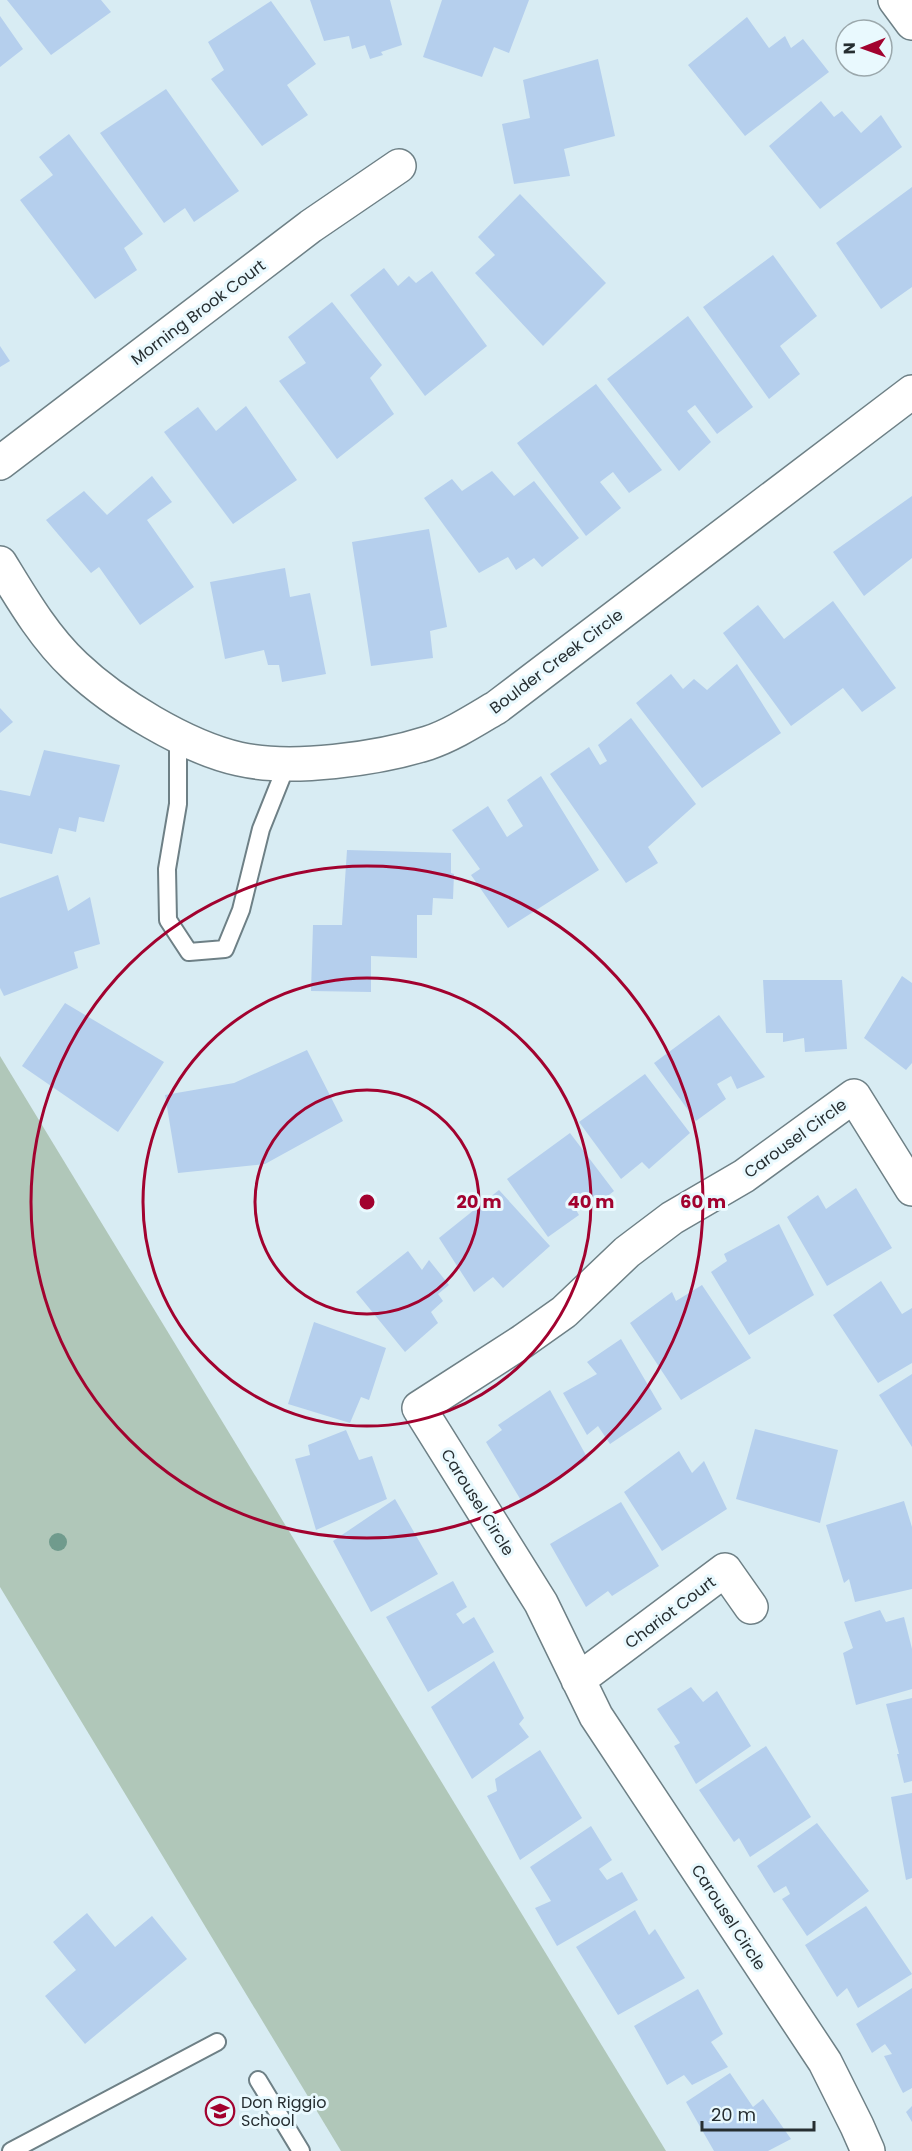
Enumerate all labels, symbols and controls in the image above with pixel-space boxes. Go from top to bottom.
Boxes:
north arrow [834,18,894,78]
text: N [838,42,861,54]
street label: Morning Brook Court [126,254,270,371]
street label: Boulder Creek Circle [485,604,628,719]
street label: Carousel Circle [739,1093,851,1184]
text: 20 m [457,1189,501,1214]
text: 40 m [568,1189,614,1214]
text: 60 m [680,1189,726,1214]
centre of rings [357,1192,377,1212]
street label: Carousel Circle [436,1444,520,1560]
street label: Chariot Court [620,1571,721,1654]
street label: Carousel Circle [686,1860,771,1975]
place label: Don Riggio School [241,2091,327,2132]
scale bar [702,2094,814,2132]
school or university icon: Don Riggio School [204,2095,236,2127]
text: 20 m [711,2102,756,2127]

